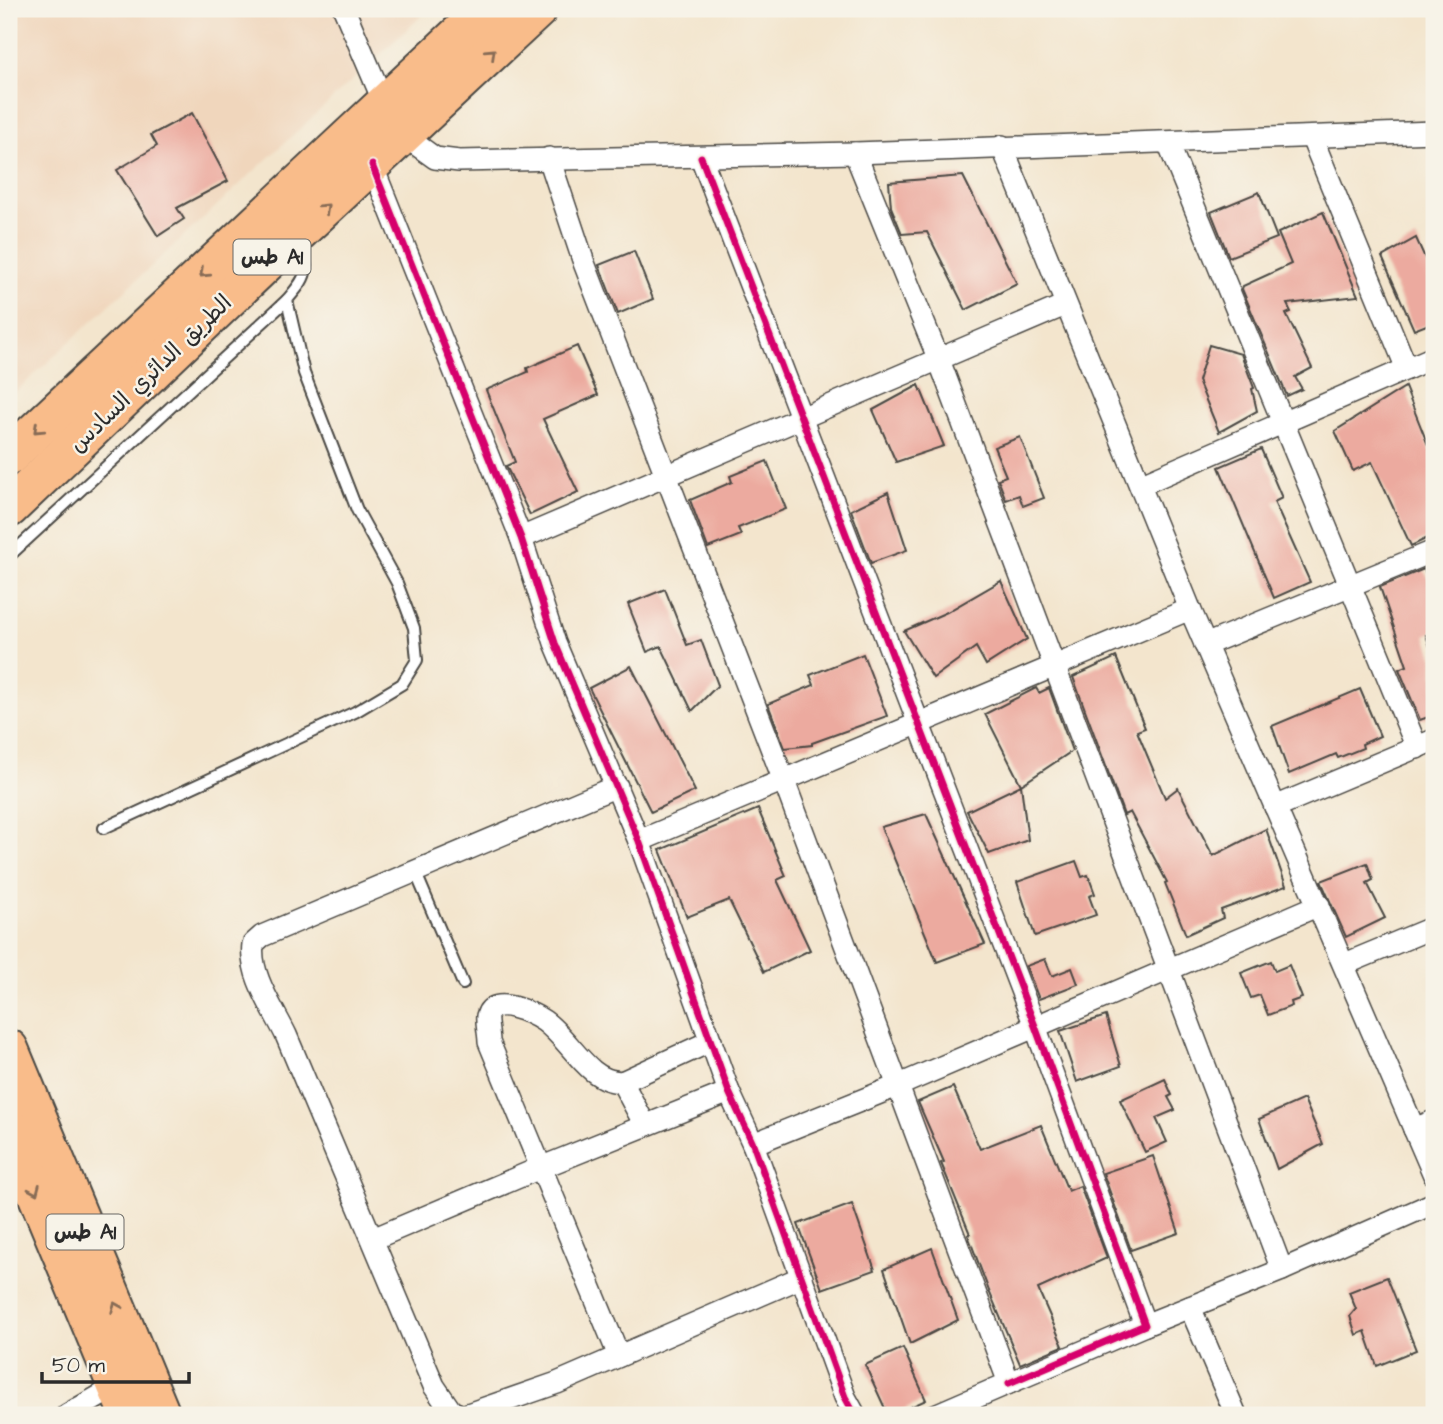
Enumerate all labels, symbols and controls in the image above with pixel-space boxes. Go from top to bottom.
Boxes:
one-way arrow [483,48,496,61]
one-way arrow [317,204,330,216]
road number: طس A1 [233,240,310,274]
one-way arrow [199,265,212,277]
street label: الطريق الدائري السادس [62,287,239,460]
one-way arrow [33,420,46,433]
one-way arrow [27,1182,41,1195]
road number: طس A1 [46,1214,124,1250]
one-way arrow [110,1302,124,1314]
scale bar [42,1340,189,1384]
text: 50 m [52,1351,106,1380]

